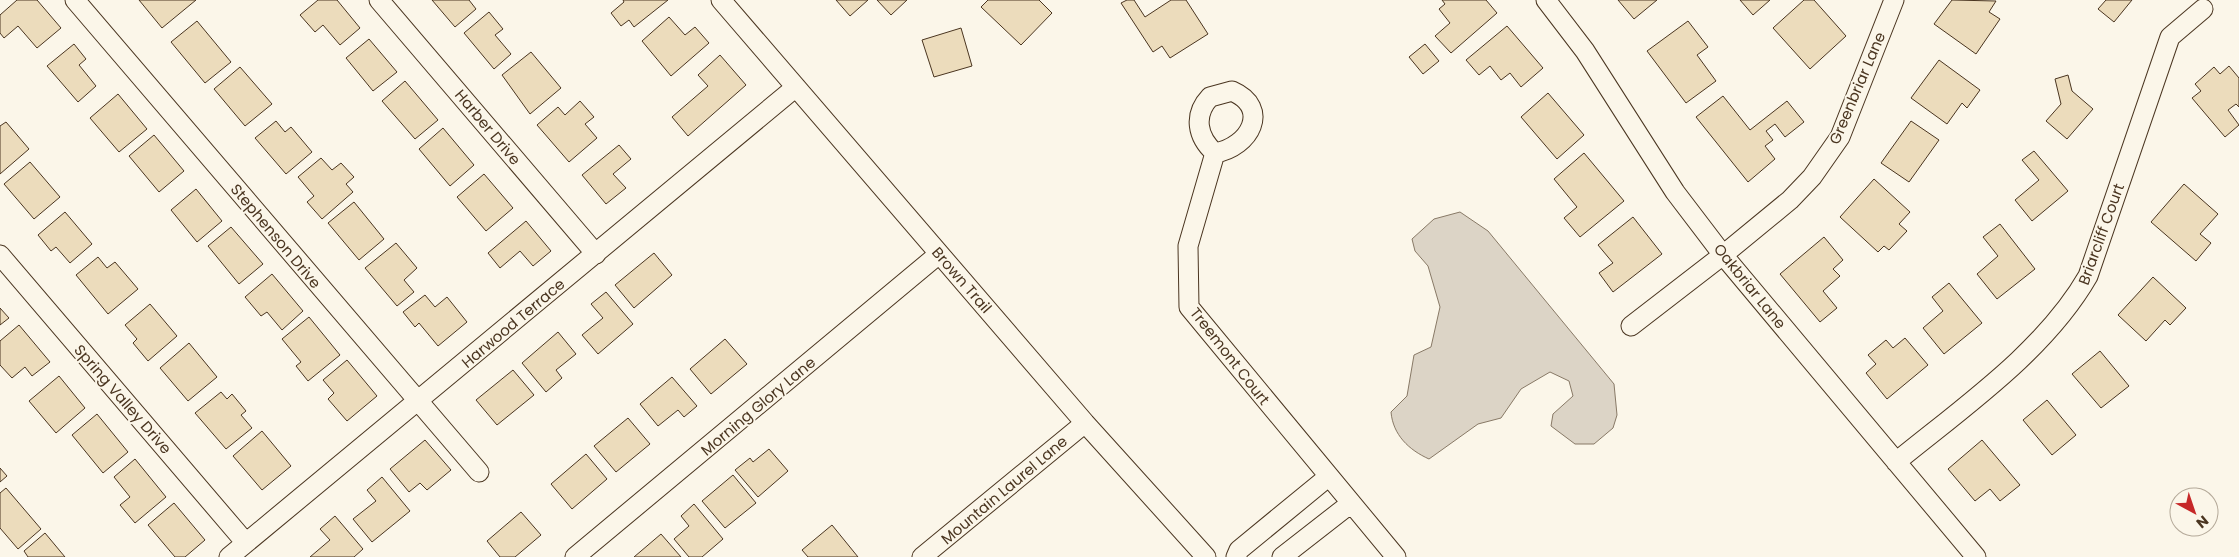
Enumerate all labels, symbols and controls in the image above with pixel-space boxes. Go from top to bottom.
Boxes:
street label: Greenbriar Lane [1824,29,1890,147]
street label: Harber Drive [450,85,526,169]
street label: Stephenson Drive [226,179,326,293]
street label: Briarcliff Court [2073,180,2129,288]
street label: Oakbriar Lane [1709,239,1791,333]
street label: Brown Trail [927,242,997,318]
street label: Harwood Terrace [457,274,569,372]
street label: Treemont Court [1185,303,1275,409]
street label: Spring Valley Drive [69,340,177,458]
street label: Morning Glory Lane [696,352,820,460]
street label: Mountain Laurel Lane [936,431,1072,549]
north arrow [2169,487,2219,537]
text: N [2192,511,2213,533]

